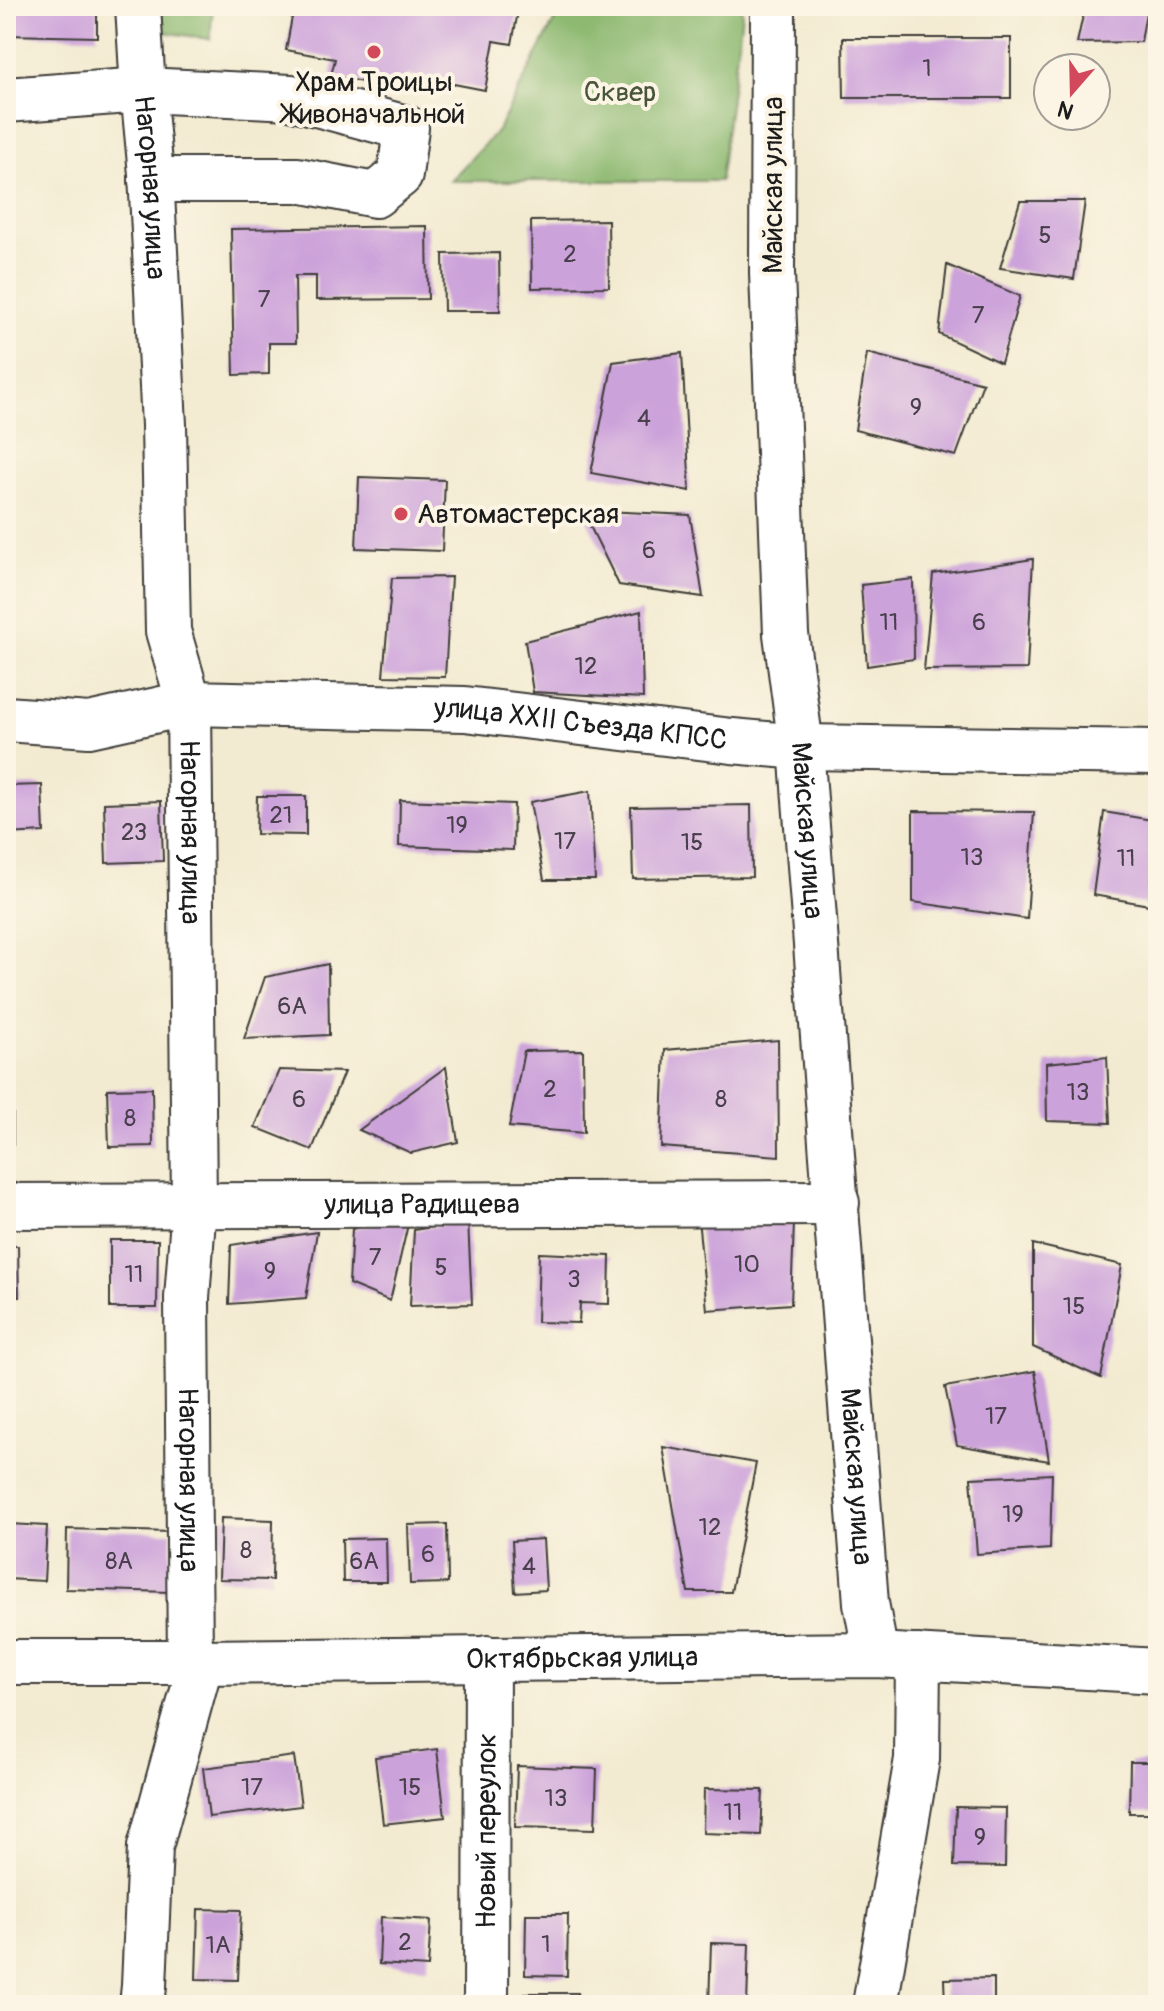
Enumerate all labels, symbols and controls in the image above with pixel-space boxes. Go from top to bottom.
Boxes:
marker: Храм Троицы Живоначальной [365,43,383,61]
north arrow [1032,52,1112,132]
house number: 1 [922,54,932,83]
place label: Храм Троицы Живоначальной [279,65,465,132]
park label: Сквер [584,75,656,110]
street label: Нагорная улица [126,94,174,281]
text: N [1054,94,1077,126]
street label: Майская улица [756,96,791,274]
house number: 5 [1038,221,1052,250]
house number: 2 [563,240,577,269]
house number: 7 [258,285,271,314]
house number: 7 [972,301,985,330]
house number: 9 [910,393,922,422]
house number: 4 [637,404,651,433]
place label: Автомастерская [417,497,619,532]
marker: Автомастерская [392,505,410,523]
house number: 6 [642,536,656,565]
house number: 11 [880,608,898,637]
house number: 6 [972,608,986,637]
house number: 12 [575,652,597,681]
street label: улица XXII Съезда КПСС [433,691,729,758]
street label: Нагорная улица [172,740,209,925]
street label: Майская улица [783,741,832,920]
house number: 21 [270,801,292,830]
house number: 19 [446,811,468,840]
house number: 23 [121,818,147,847]
house number: 17 [554,827,576,856]
house number: 15 [681,828,703,857]
house number: 13 [961,843,983,872]
house number: 11 [1117,844,1135,873]
house number: 6А [277,992,307,1021]
house number: 2 [543,1075,557,1104]
house number: 13 [1067,1078,1089,1107]
house number: 6 [292,1085,306,1114]
house number: 8 [715,1085,727,1114]
house number: 8 [124,1104,136,1133]
street label: улица Радищева [323,1187,520,1222]
house number: 7 [369,1243,382,1272]
house number: 10 [734,1250,760,1279]
house number: 5 [434,1253,448,1282]
house number: 9 [264,1257,276,1286]
house number: 11 [125,1260,143,1289]
house number: 3 [567,1265,581,1294]
house number: 15 [1063,1292,1085,1321]
street label: Нагорная улица [170,1387,207,1572]
street label: Майская улица [832,1387,881,1566]
house number: 17 [985,1402,1007,1431]
house number: 19 [1002,1500,1024,1529]
house number: 12 [699,1513,721,1542]
house number: 8 [240,1536,252,1565]
house number: 6 [421,1540,435,1569]
house number: 8А [105,1547,133,1576]
house number: 6А [349,1547,379,1576]
house number: 4 [522,1552,536,1581]
street label: Октябрьская улица [466,1639,698,1677]
street label: Новый переулок [469,1733,504,1929]
house number: 17 [241,1773,263,1802]
house number: 15 [399,1773,421,1802]
house number: 13 [545,1784,567,1813]
house number: 11 [724,1798,742,1827]
house number: 9 [974,1823,986,1852]
house number: 2 [398,1928,412,1957]
house number: 1 [541,1930,551,1959]
house number: 1А [206,1931,230,1960]

